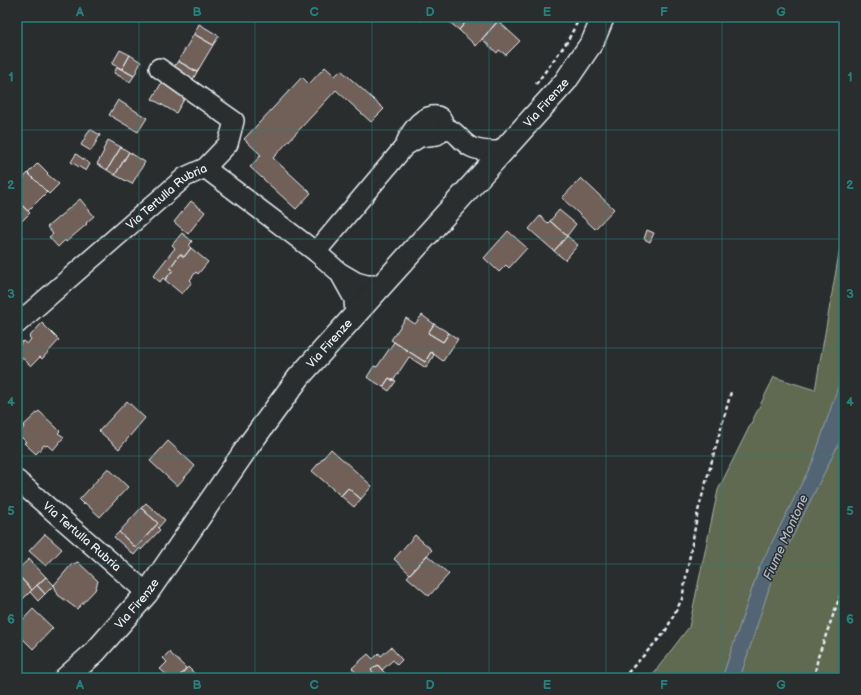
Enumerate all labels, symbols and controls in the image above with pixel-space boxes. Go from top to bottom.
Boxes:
text: A [75,4,84,20]
text: B [192,4,202,20]
text: C [309,4,319,20]
text: D [425,4,435,20]
text: E [543,4,552,20]
text: F [660,4,668,20]
text: G [776,4,786,20]
text: 1 [8,69,14,85]
text: 1 [847,69,853,85]
street label: Via Firenze [521,75,573,131]
street label: Via Tertulla Rubria [123,161,210,233]
text: 2 [7,177,15,193]
text: 2 [846,177,854,193]
text: 3 [7,286,15,302]
text: 3 [846,286,854,302]
street label: Via Firenze [304,316,356,371]
text: 4 [7,394,15,410]
text: 4 [846,394,854,410]
water label: Fiume Montone [760,492,812,583]
street label: Via Tertulla Rubria [39,499,124,575]
text: 5 [7,503,15,519]
text: 5 [846,503,854,519]
street label: Via Firenze [112,576,163,632]
text: 6 [7,611,15,627]
text: 6 [846,611,854,627]
text: A [75,677,84,693]
text: B [192,677,202,693]
text: C [309,677,319,693]
text: D [425,677,435,693]
text: E [543,677,552,693]
text: F [660,677,668,693]
text: G [776,677,786,693]

